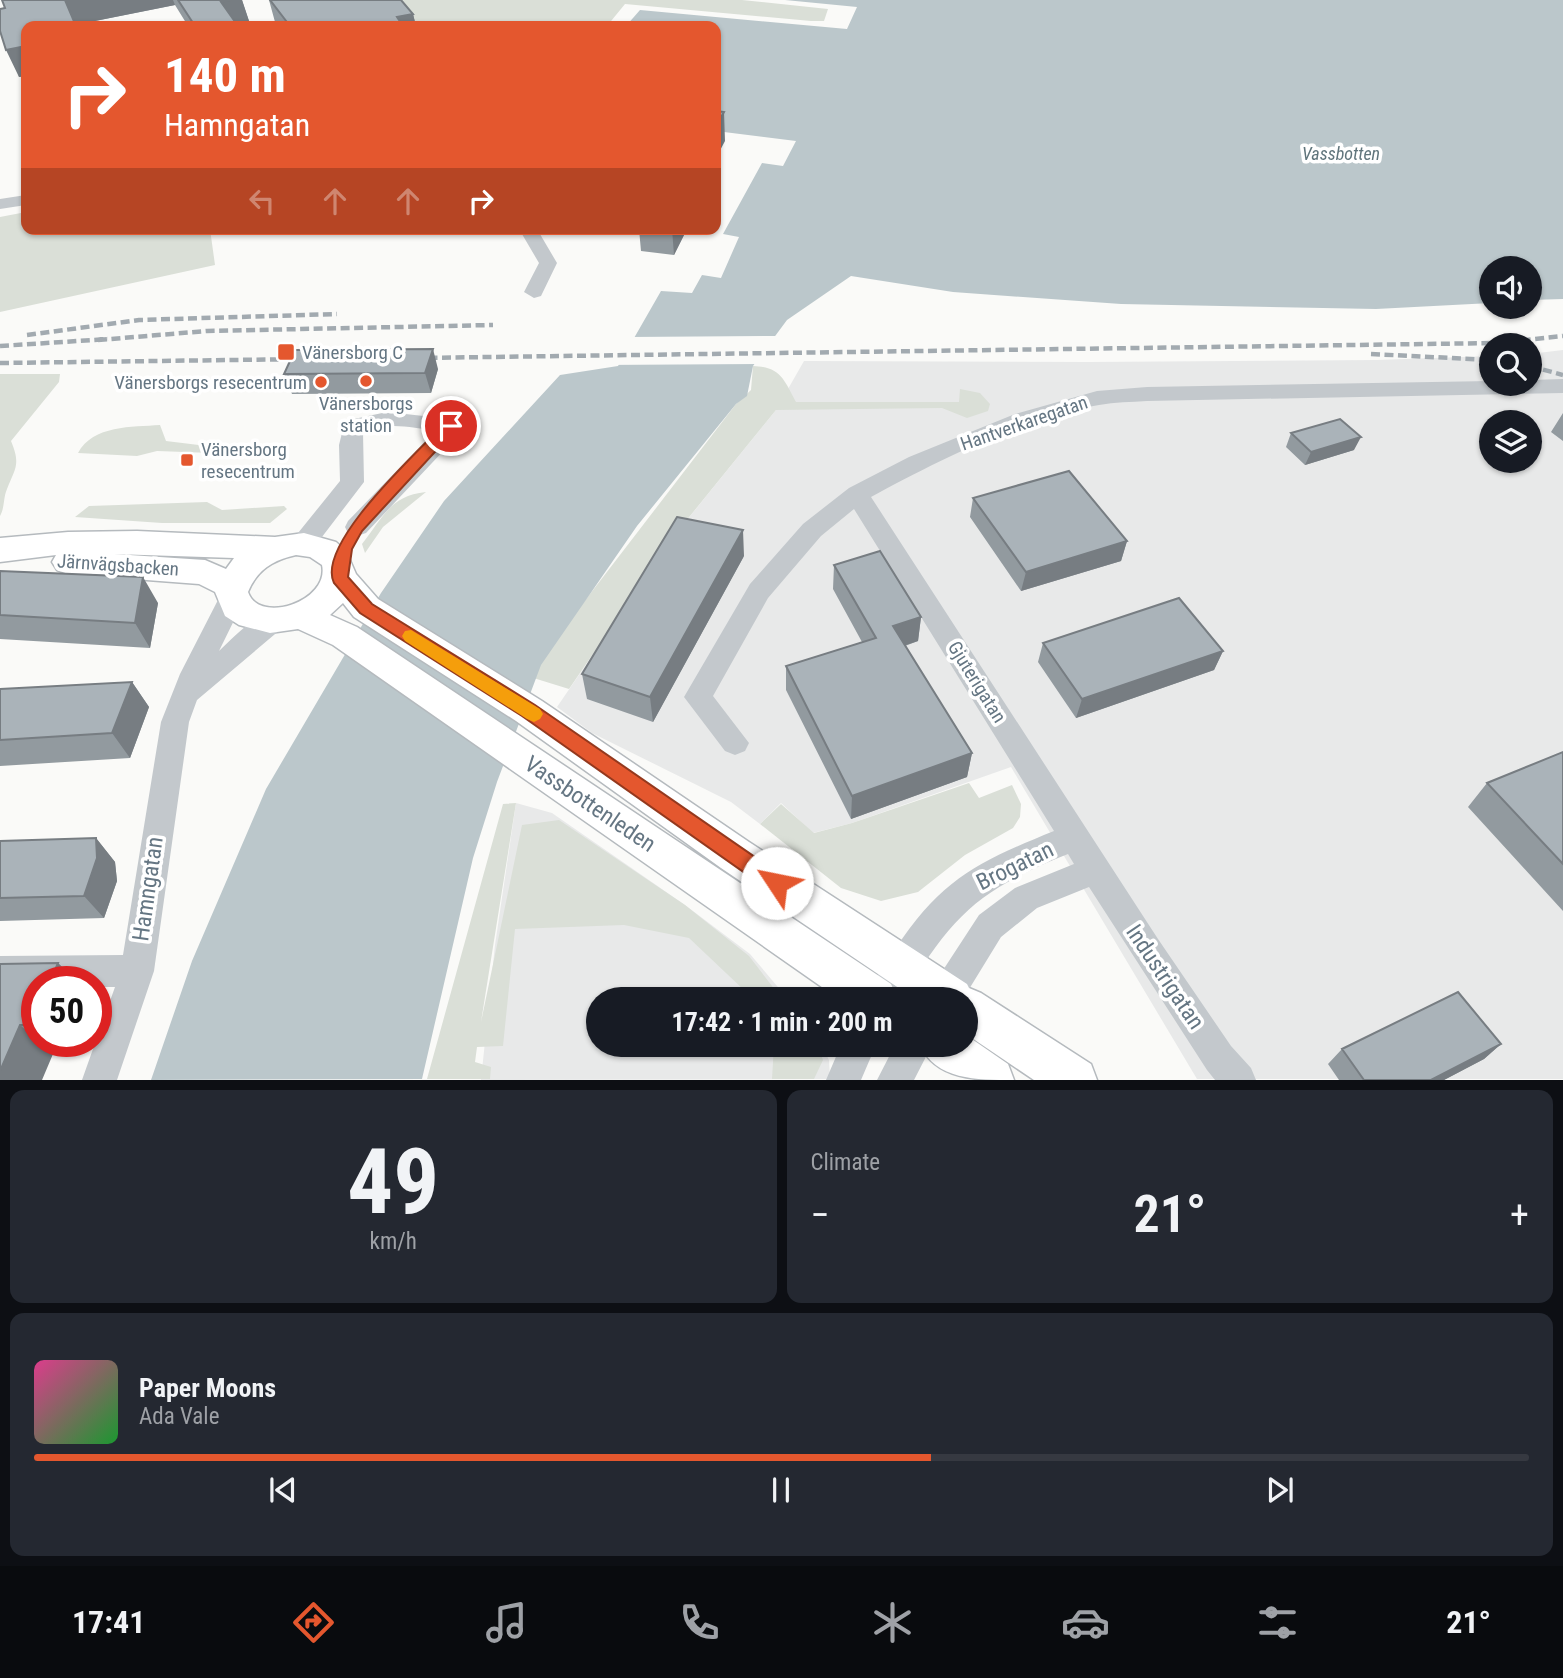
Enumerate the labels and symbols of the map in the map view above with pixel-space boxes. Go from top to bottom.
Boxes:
water label: Vassbotten [1302,143,1380,164]
place label: Vänersborg C [302,341,403,364]
marker: Vänersborg C [276,342,296,362]
place label: Vänersborgs resecentrum [114,371,307,394]
marker: Vänersborgs station [358,373,374,389]
marker: Vänersborgs resecentrum [313,374,329,390]
street label: Hantverkaregatan [957,390,1091,456]
place label: Vänersborgs station [319,392,413,437]
pin [421,396,481,456]
place label: Vänersborg resecentrum [201,438,295,483]
marker: Vänersborg resecentrum [179,452,195,468]
street label: Järnvägsbacken [56,549,180,581]
street label: Gjuterigatan [943,637,1011,727]
street label: Vassbottenleden [519,750,661,858]
street label: Hamngatan [127,835,169,943]
street label: Brogatan [972,836,1058,896]
position arrow [740,846,814,920]
street label: Industrigatan [1120,920,1210,1034]
speed limit sign: 50 [21,966,112,1057]

